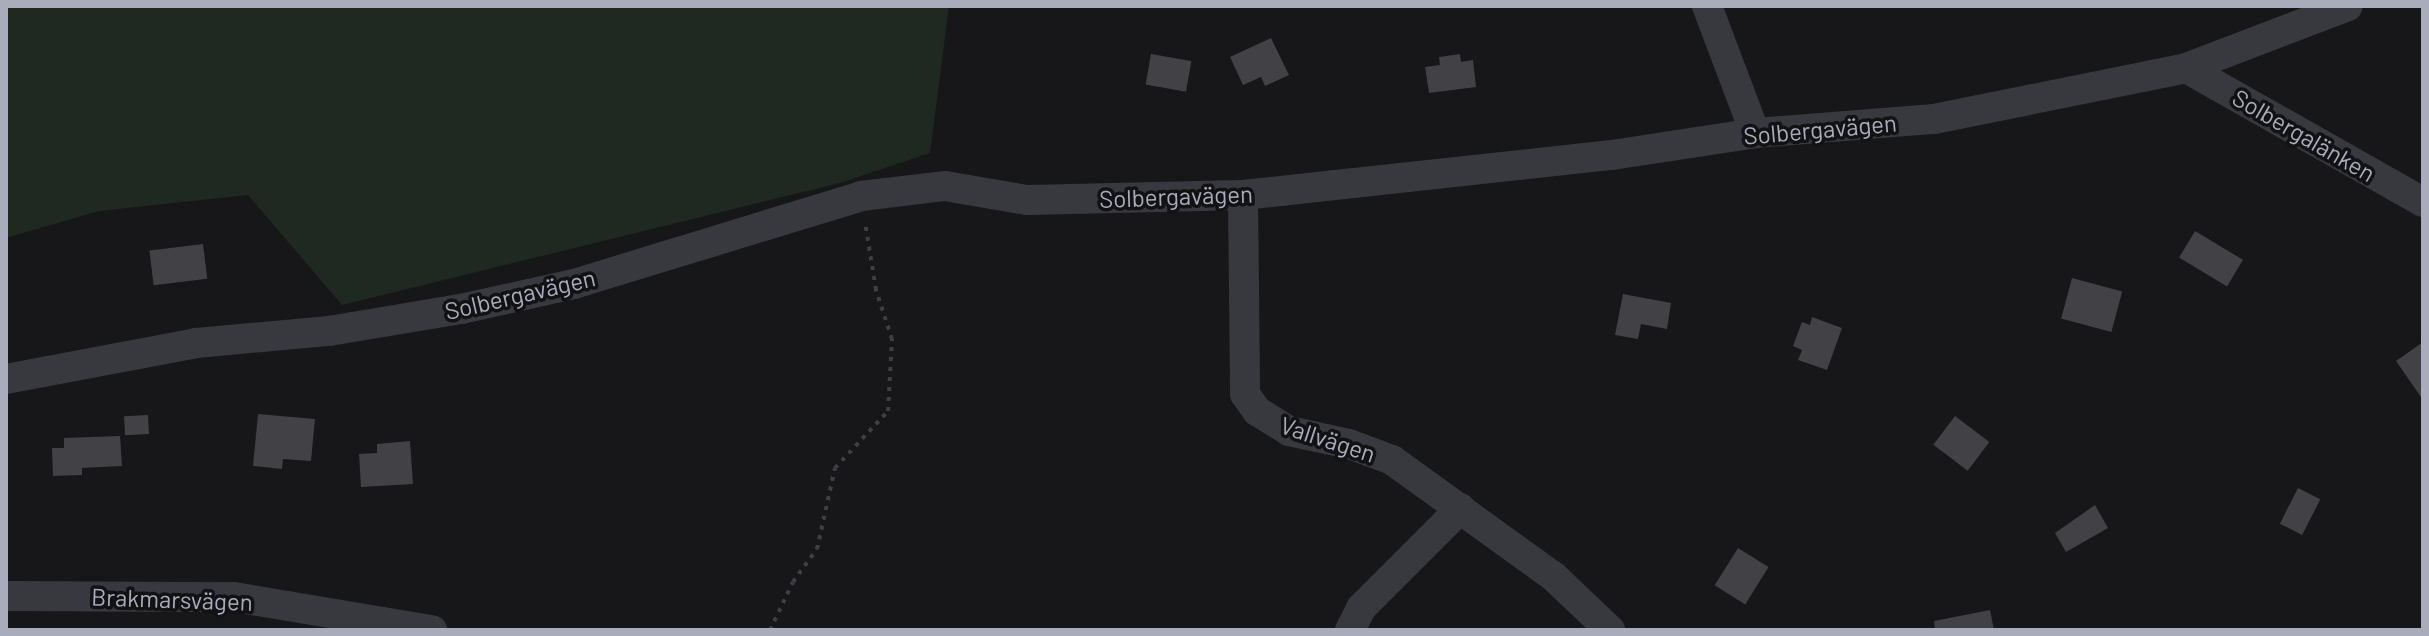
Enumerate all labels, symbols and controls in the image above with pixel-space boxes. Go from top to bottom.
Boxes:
street label: Solbergalänken [2228,83,2380,187]
street label: Solbergavägen [1742,108,1898,150]
street label: Solbergavägen [1099,179,1253,213]
street label: Solbergavägen [442,263,598,325]
street label: Vallvägen [1277,410,1379,468]
street label: Brakmarsvägen [91,582,253,616]

